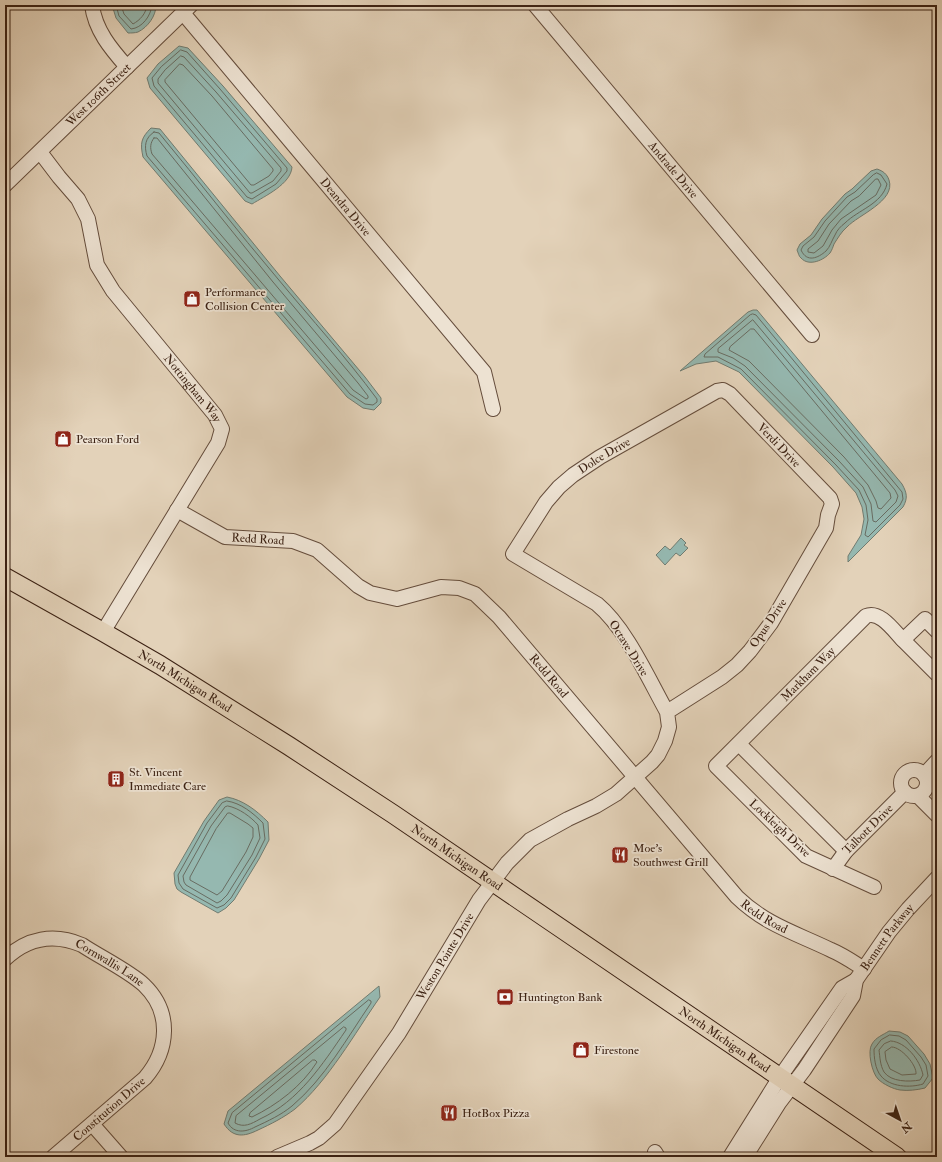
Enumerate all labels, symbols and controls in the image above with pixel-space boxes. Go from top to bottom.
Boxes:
street label: West 106th Street [62,60,135,131]
street label: Andrade Drive [644,138,701,202]
street label: Deandra Drive [317,175,374,239]
place label: Performance Collision Center [205,285,284,314]
shop icon: Performance Collision Center [182,289,202,309]
street label: Nottingham Way [160,351,225,426]
street label: Verdi Drive [754,420,804,471]
shop icon: Pearson Ford [53,429,73,449]
place label: Pearson Ford [76,432,139,447]
street label: Dolce Drive [575,434,633,477]
street label: Redd Road [231,530,285,548]
street label: Opus Drive [747,596,790,651]
street label: Octave Drive [605,617,652,679]
street label: Markham Way [778,644,839,705]
street label: North Michigan Road [135,647,234,716]
street label: Redd Road [526,651,571,701]
place label: St. Vincent Immediate Care [129,765,206,794]
building icon: St. Vincent Immediate Care [106,769,126,789]
street label: Lockleigh Drive [746,796,814,861]
street label: Talbott Drive [840,801,896,858]
street label: North Michigan Road [408,821,505,894]
place label: Moe's Southwest Grill [633,841,708,870]
restaurant icon: Moe's Southwest Grill [610,845,630,865]
street label: Redd Road [737,897,790,937]
street label: Bennett Parkway [858,900,917,974]
street label: Weston Pointe Drive [413,910,478,1004]
street label: Cornwallis Lane [73,936,147,990]
bank icon: Huntington Bank [495,987,515,1007]
place label: Huntington Bank [518,990,603,1005]
street label: North Michigan Road [676,1004,773,1077]
shop icon: Firestone [571,1040,591,1060]
place label: Firestone [594,1043,639,1058]
street label: Constitution Drive [70,1074,149,1145]
north arrow [880,1100,920,1140]
restaurant icon: HotBox Pizza [439,1103,459,1123]
place label: HotBox Pizza [462,1106,531,1121]
text: N [897,1118,915,1136]

